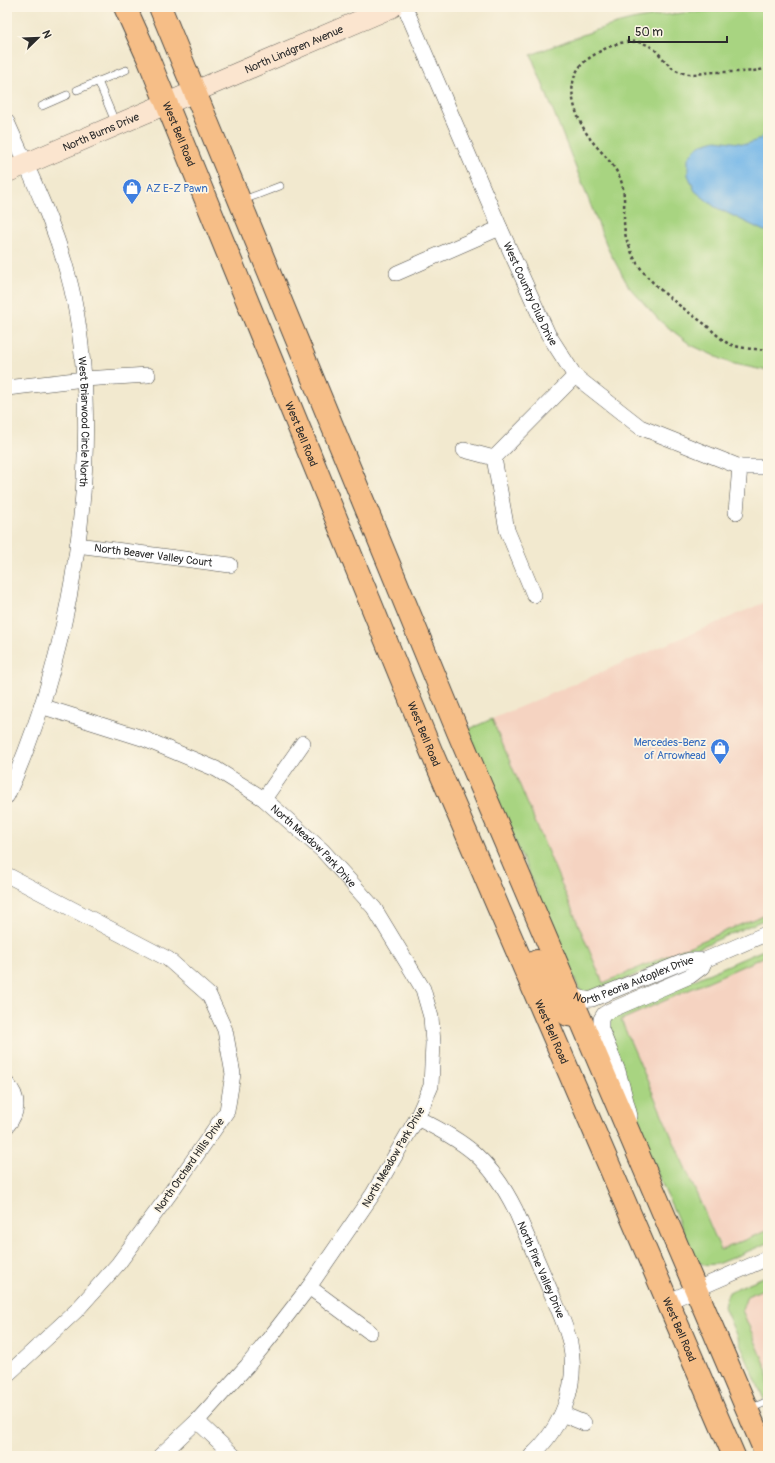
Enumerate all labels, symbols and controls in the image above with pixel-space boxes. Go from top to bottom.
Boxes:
north arrow [18,18,58,58]
scale bar [629,18,727,44]
street label: North Lindgren Avenue [243,23,346,76]
text: 50 m [635,25,663,40]
text: N [39,28,54,41]
street label: West Bell Road [160,100,198,168]
street label: North Burns Drive [61,110,142,154]
shop icon: AZ E-Z Pawn [121,177,143,205]
place label: AZ E-Z Pawn [146,182,208,195]
street label: West Country Club Drive [500,240,560,349]
street label: West Briarwood Circle North [75,356,92,487]
street label: West Bell Road [282,400,320,468]
street label: North Beaver Valley Court [93,541,214,570]
street label: West Bell Road [405,700,443,768]
place label: Mercedes-Benz of Arrowhead [634,736,706,762]
shop icon: Mercedes-Benz of Arrowhead [709,737,731,765]
street label: North Meadow Park Drive [268,802,359,891]
street label: North Peoria Autoplex Drive [571,954,694,1006]
street label: West Bell Road [532,998,571,1066]
street label: North Meadow Park Drive [359,1104,428,1210]
street label: North Orchard Hills Drive [152,1115,227,1215]
street label: North Pine Valley Drive [514,1219,568,1321]
street label: West Bell Road [660,1295,699,1364]

